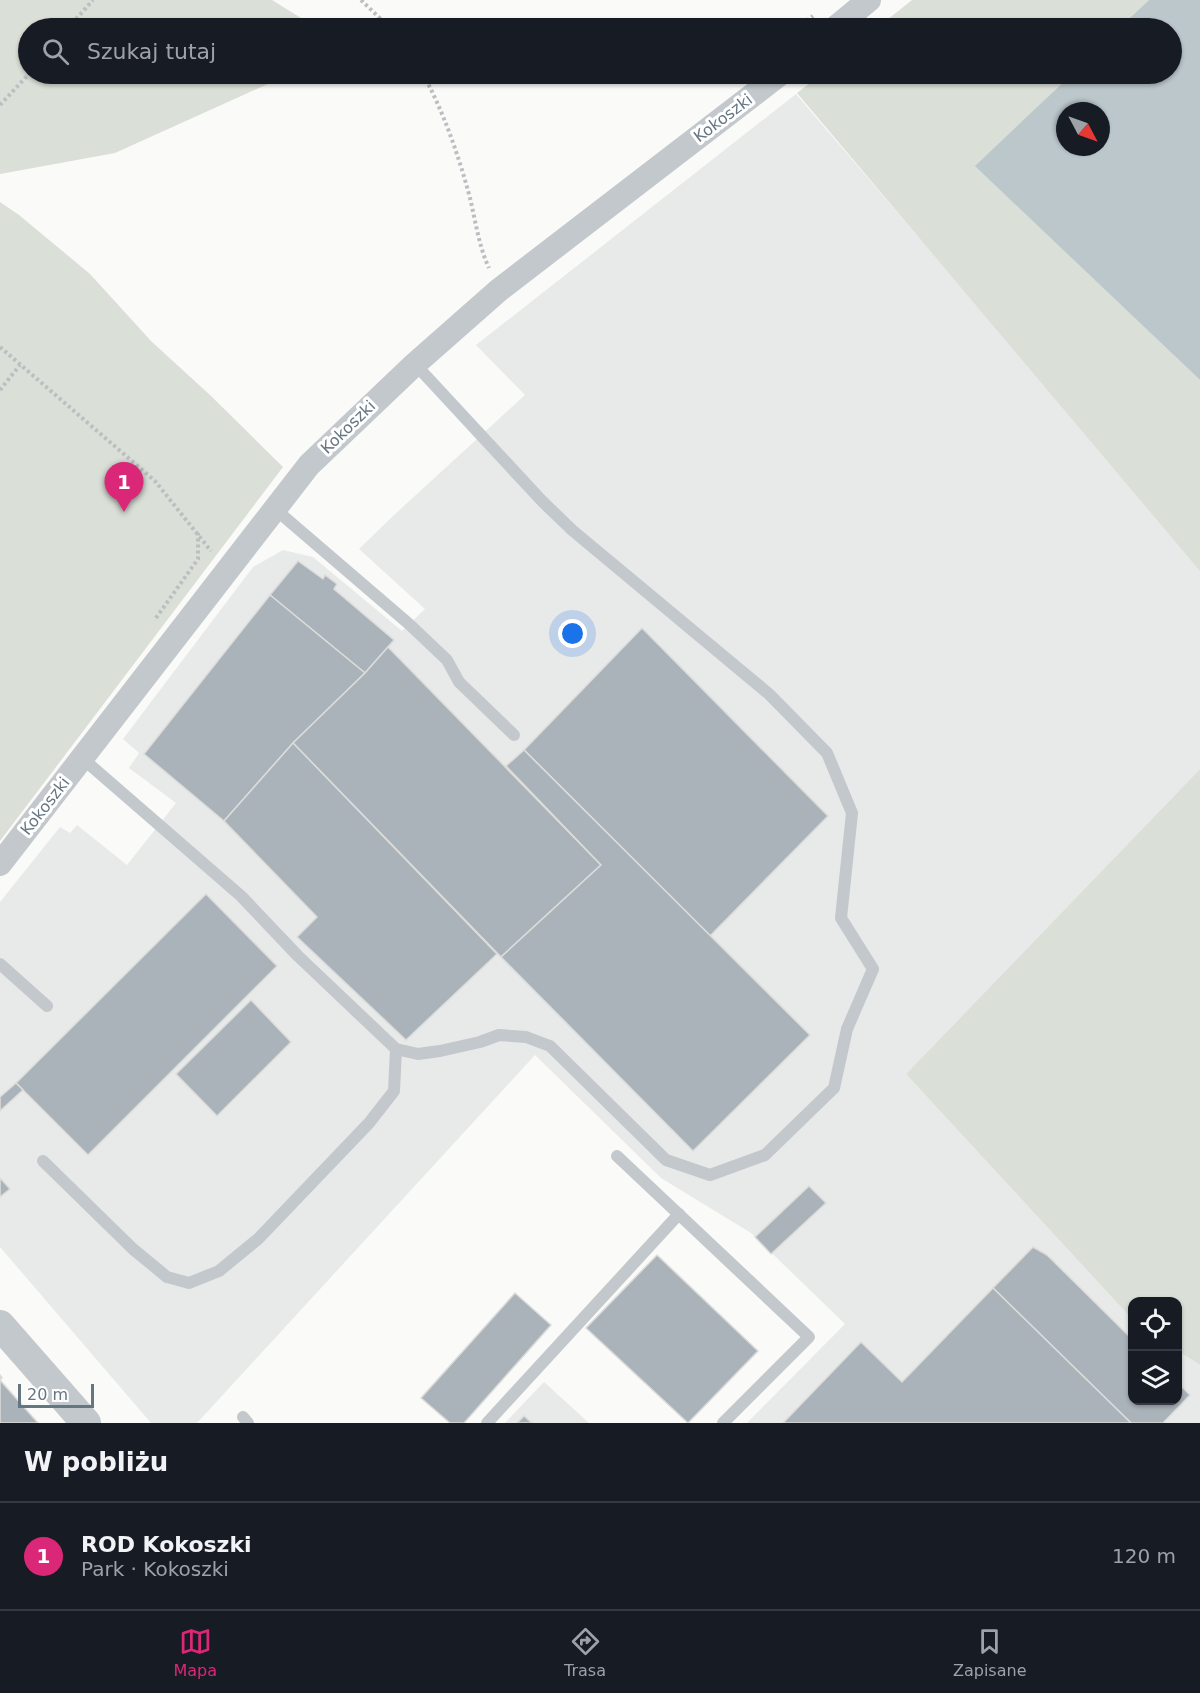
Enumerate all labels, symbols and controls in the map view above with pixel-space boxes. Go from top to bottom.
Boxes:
search box [18,18,1182,84]
icon: search [39,35,72,68]
text: Szukaj tutaj [87,39,216,64]
street label: Kokoszki [690,90,756,146]
north arrow [1056,102,1110,156]
street label: Kokoszki [317,396,379,458]
pin: 1 [104,462,144,512]
your location [558,619,587,648]
street label: Kokoszki [16,773,74,839]
map controls [1128,1297,1182,1405]
button: locate [1128,1297,1182,1351]
button: layers [1128,1351,1182,1405]
scale bar [18,1381,94,1408]
text: 20 m [27,1385,68,1404]
text: W pobliżu [24,1447,168,1477]
text: ROD Kokoszki [81,1532,252,1557]
text: 1 [37,1544,50,1568]
text: 120 m [1112,1544,1176,1568]
text: Park · Kokoszki [81,1557,229,1581]
tab: Mapa [173,1625,217,1680]
tab: Trasa [564,1625,606,1680]
tab: Zapisane [953,1625,1026,1680]

